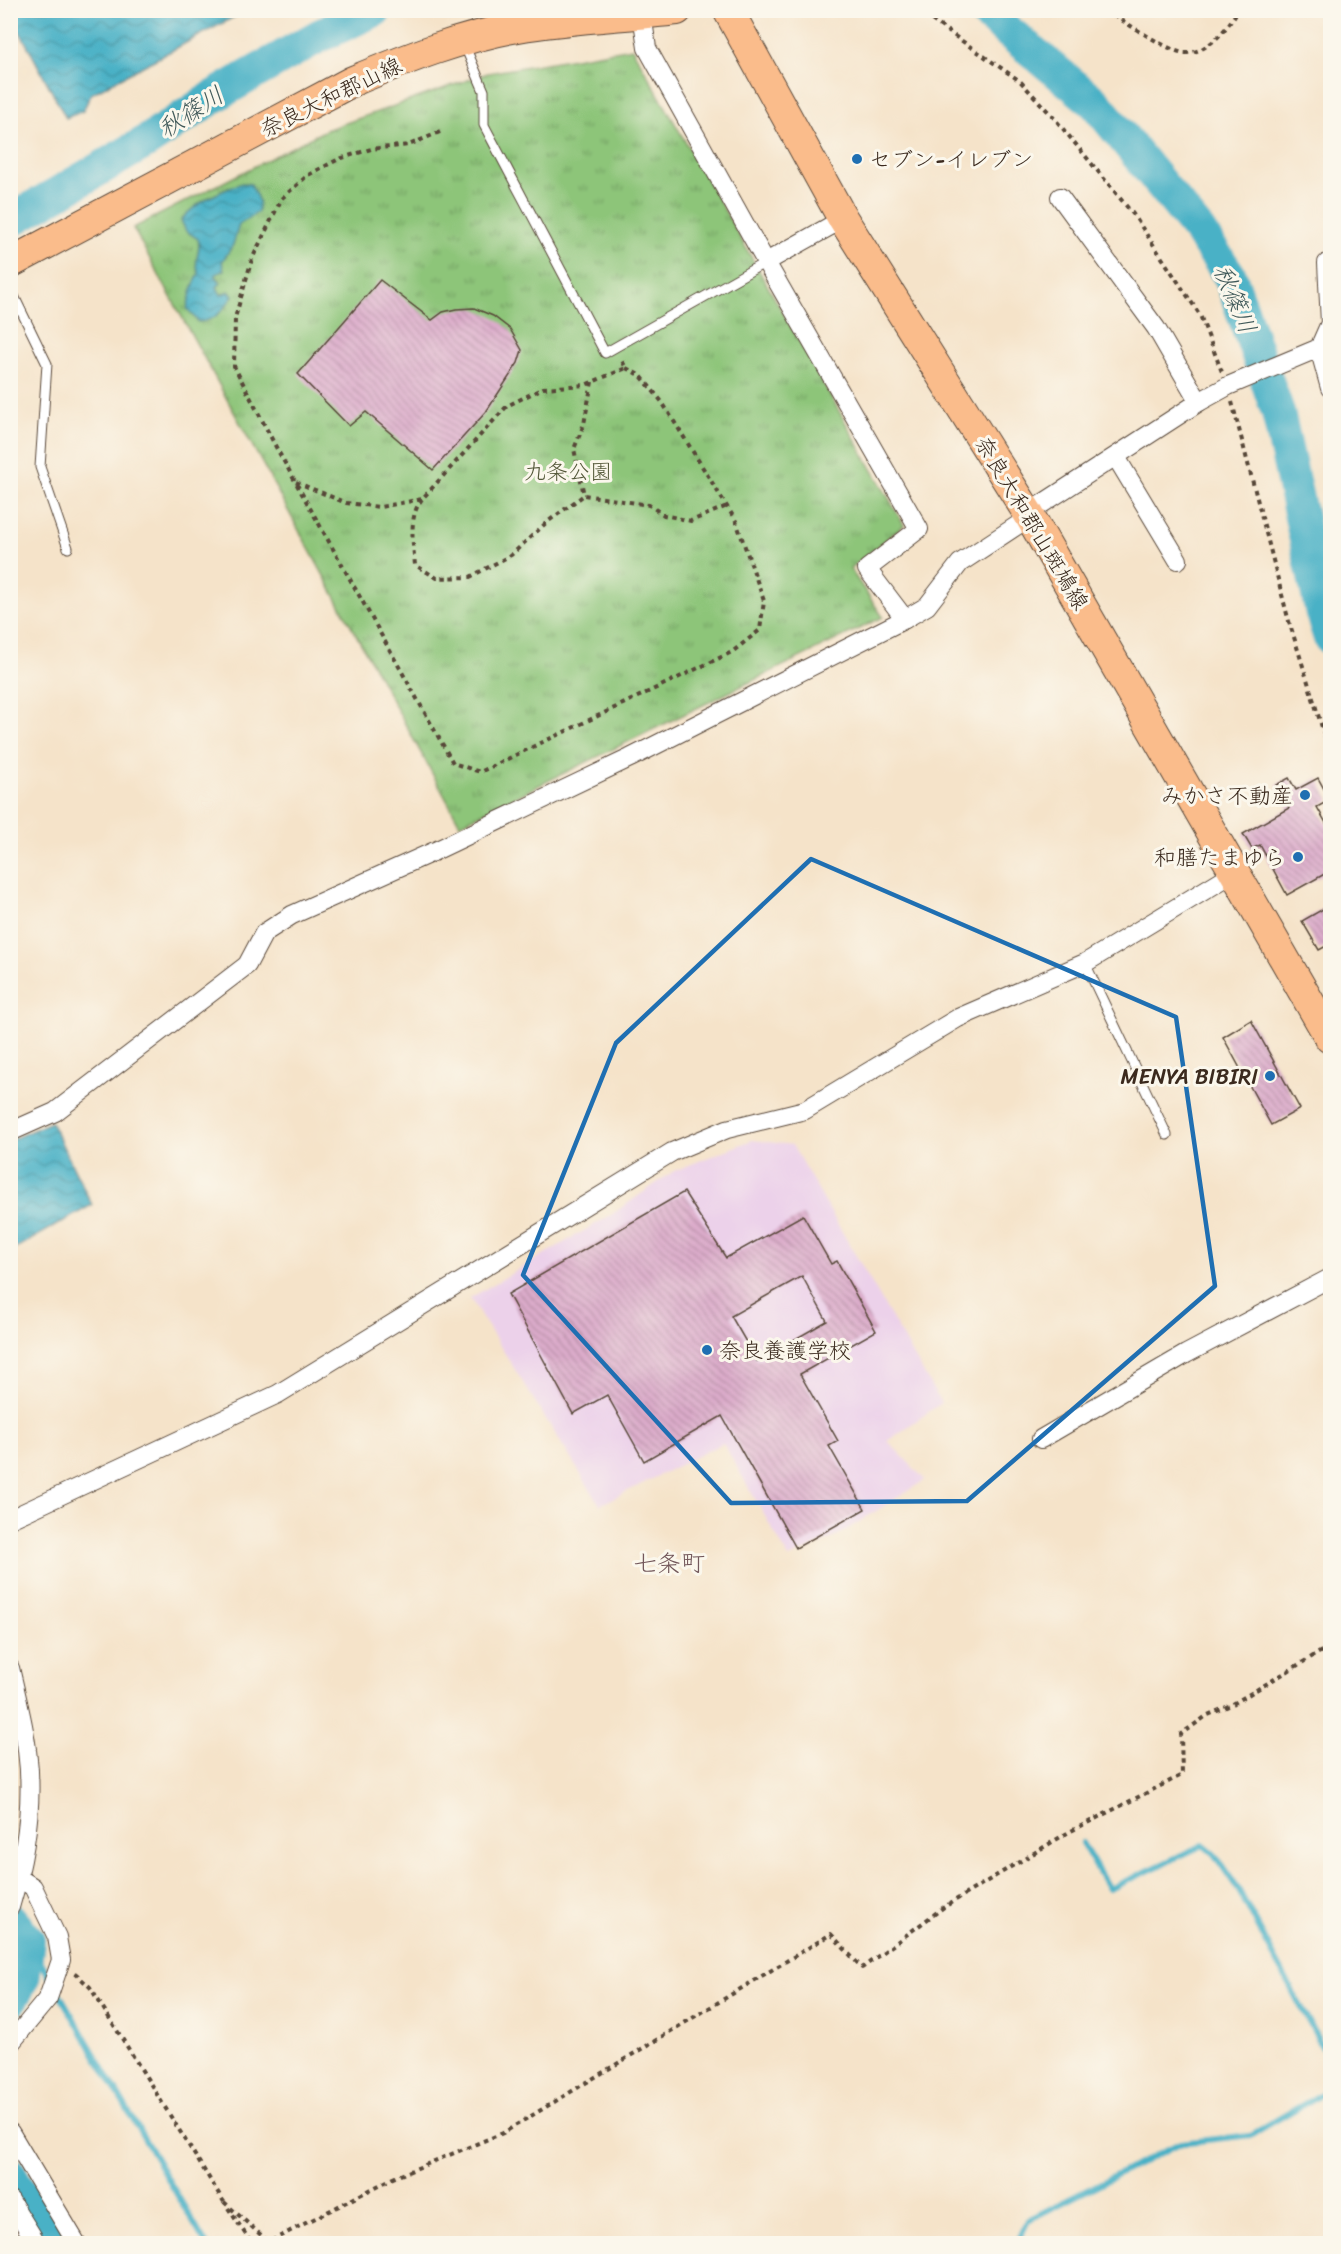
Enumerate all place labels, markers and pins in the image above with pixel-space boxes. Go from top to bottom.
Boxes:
place label: セブン-イレブン [869,140,1033,179]
marker: セブン-イレブン [850,152,864,166]
place label: みかさ不動産 [1161,776,1293,815]
marker: みかさ不動産 [1298,788,1312,802]
place label: 和膳たまゆら [1154,838,1286,877]
marker: 和膳たまゆら [1291,850,1305,864]
place label: MENYA BIBIRI [1121,1057,1258,1096]
marker: MENYA BIBIRI [1263,1069,1277,1083]
place label: 奈良養護学校 [719,1331,851,1370]
marker: 奈良養護学校 [700,1343,714,1357]

